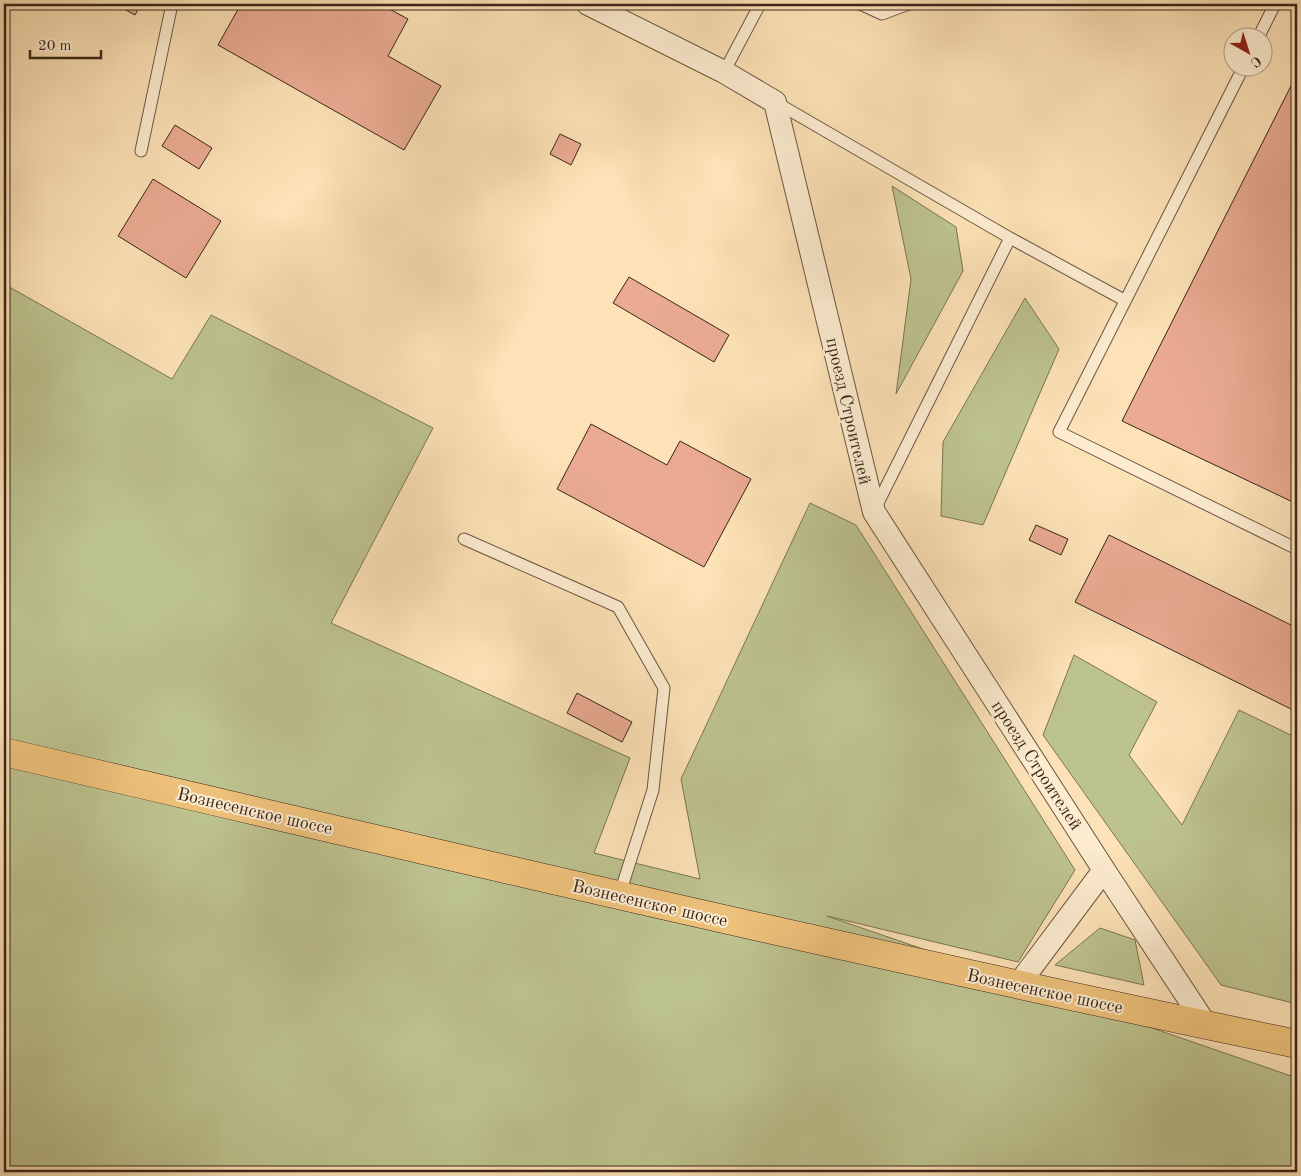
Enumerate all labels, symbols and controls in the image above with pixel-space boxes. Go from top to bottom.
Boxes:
scale bar [30,28,101,60]
north arrow [1224,28,1274,78]
text: 20 m [38,39,72,54]
text: С [1248,53,1264,70]
street label: проезд Строителей [822,336,874,487]
street label: проезд Строителей [988,698,1085,834]
street label: Вознесенское шоссе [175,785,334,839]
street label: Вознесенское шоссе [570,877,729,931]
street label: Вознесенское шоссе [965,967,1124,1017]

